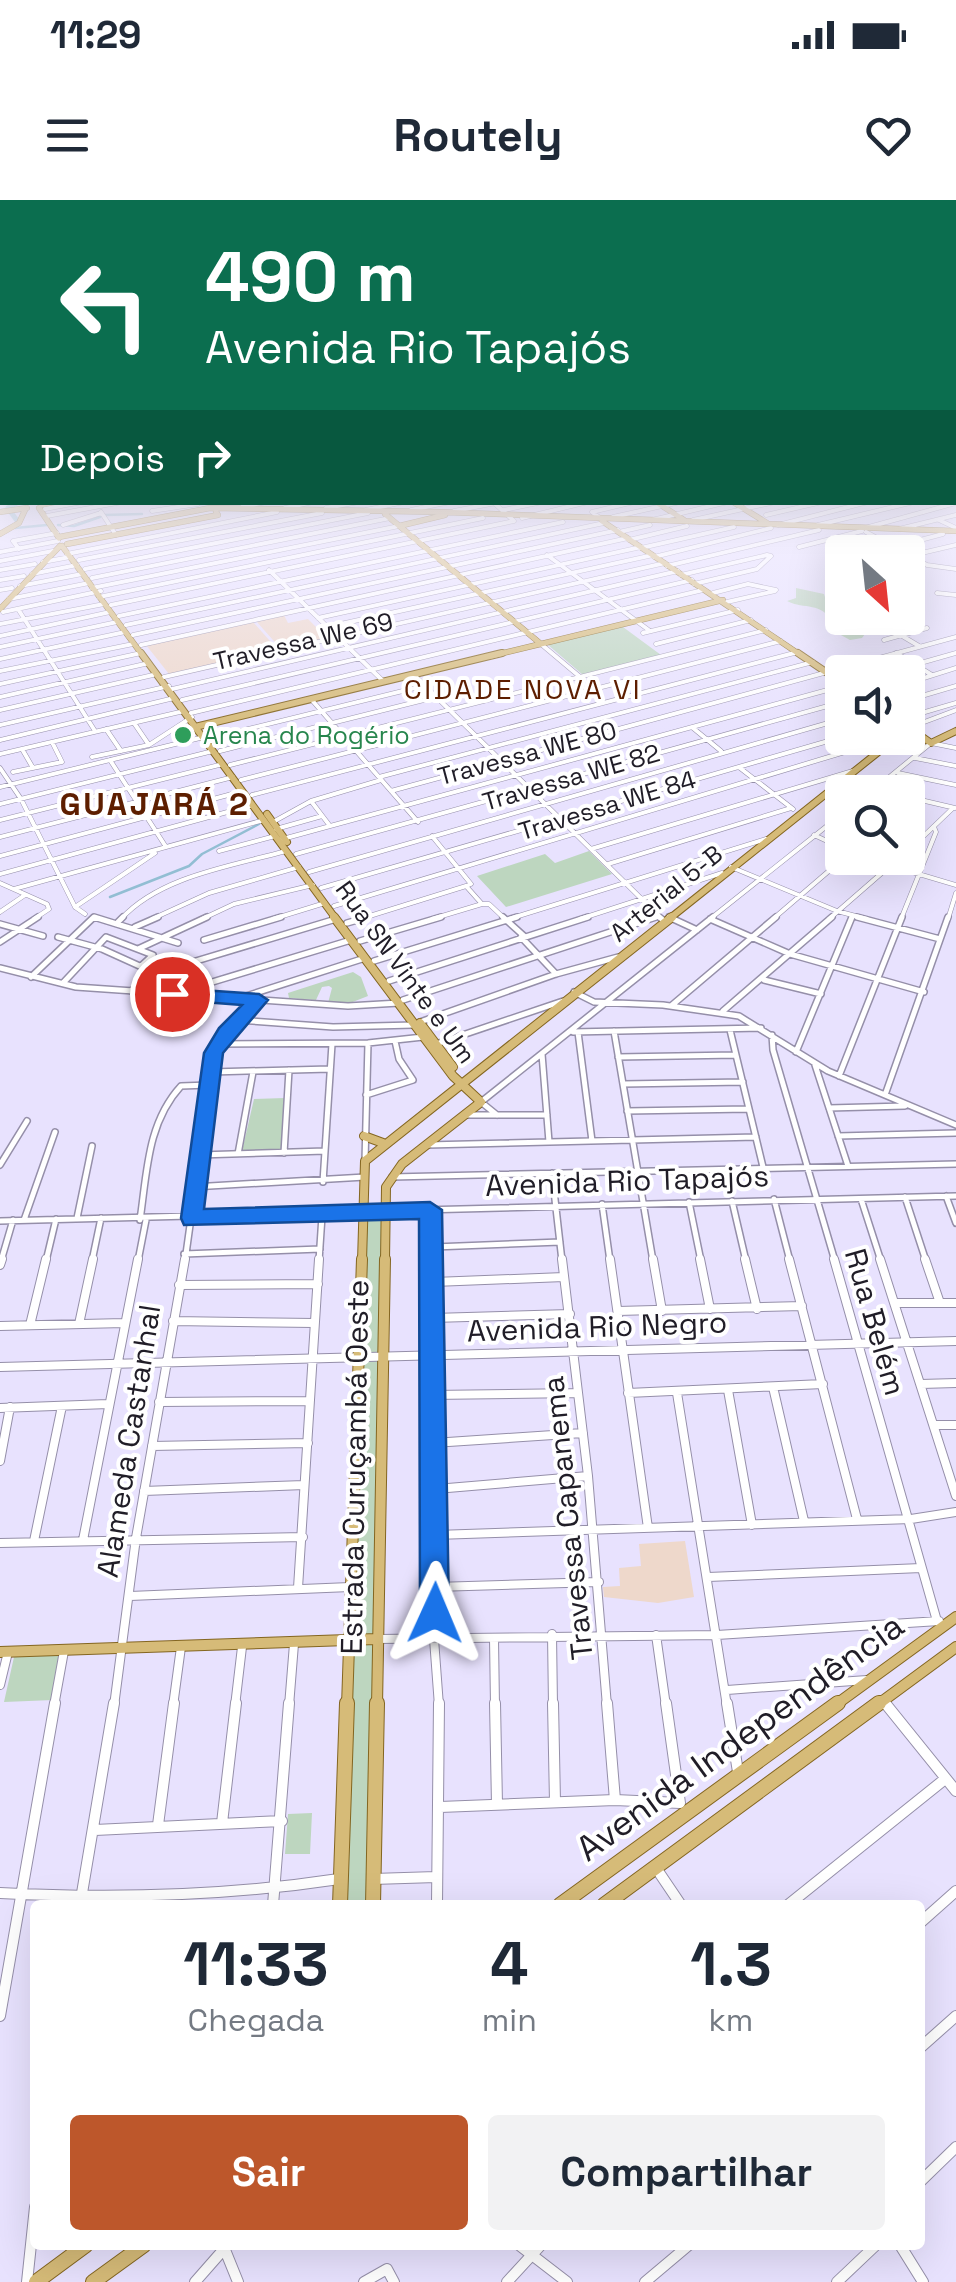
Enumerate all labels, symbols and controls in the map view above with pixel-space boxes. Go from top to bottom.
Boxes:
text: 11:29 [50,11,142,59]
text: Routely [393,107,563,164]
icon: menu [40,108,95,163]
icon: heart [861,108,916,163]
text: 490 m [205,232,416,321]
icon: left [40,240,170,370]
text: Avenida Rio Tapajós [205,319,631,376]
icon: right [185,430,240,485]
text: Depois [40,434,165,482]
north arrow [825,535,925,635]
map controls [825,535,925,875]
street label: Travessa We 69 [210,605,396,677]
button: sound [825,655,925,755]
district label: CIDADE NOVA VI [404,671,642,707]
street label: Travessa WE 80 [434,714,620,792]
place label: Arena do Rogério [203,719,410,751]
marker: Arena do Rogério [172,724,194,746]
street label: Travessa WE 82 [479,736,663,818]
street label: Travessa WE 84 [514,763,700,847]
button: search [825,775,925,875]
district label: GUAJARÁ 2 [59,784,251,824]
street label: Arterial 5-B [603,838,729,948]
street label: Rua SN Vinte e Um [329,874,483,1070]
pin [130,952,215,1037]
icon: arrive [145,967,200,1022]
street label: Avenida Rio Tapajós [484,1156,770,1205]
street label: Rua Belém [836,1244,915,1400]
street label: Estrada Curuçambá Oeste [332,1279,377,1655]
street label: Alameda Castanhal [88,1302,169,1580]
street label: Avenida Rio Negro [466,1302,728,1351]
street label: Travessa Capanema [533,1374,602,1662]
position arrow [383,1561,487,1665]
street label: Avenida Independência [568,1603,912,1871]
text: 11:33 [183,1926,328,2003]
text: 4 [490,1926,528,2003]
text: 1.3 [690,1926,772,2003]
text: Chegada [188,2000,324,2040]
text: min [482,2000,537,2040]
text: km [709,2000,753,2040]
button: Sair [70,2115,468,2230]
button: Compartilhar [488,2115,885,2230]

